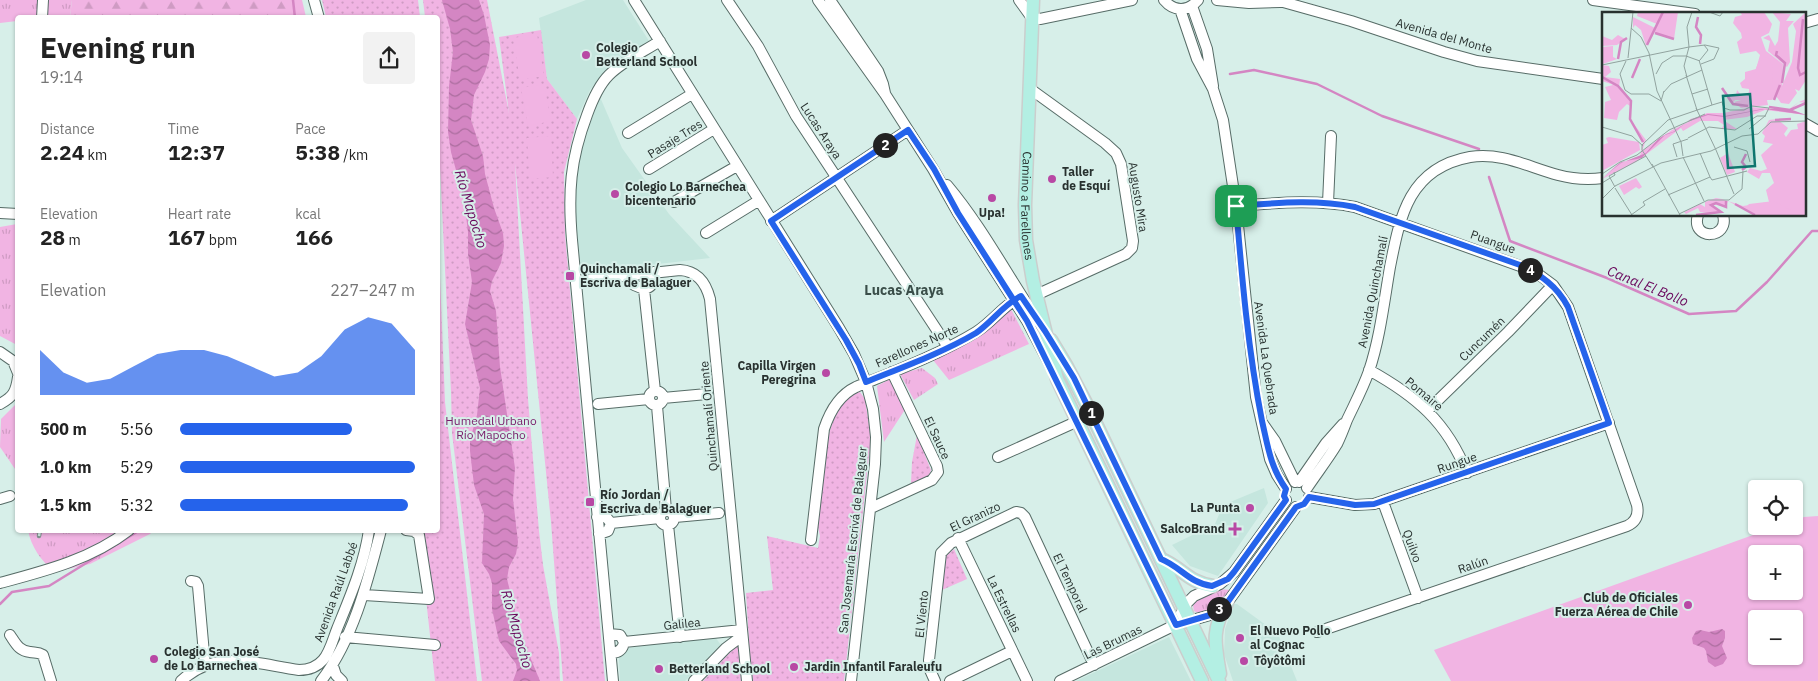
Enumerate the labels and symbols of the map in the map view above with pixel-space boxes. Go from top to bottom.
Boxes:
inset map [1602,12,1806,216]
street label: Avenida del Monte [1394,15,1494,57]
place label: Colegio Betterland School [596,40,698,69]
marker: Colegio Betterland School [580,49,592,61]
street label: Lucas Araya [798,100,846,162]
street label: Pasaje Tres [645,116,705,161]
pin: 2 [872,132,898,158]
street label: Camino a Farellones [1018,151,1037,261]
street label: Augusto Mira [1126,161,1152,234]
place label: Taller de Esquí [1062,164,1111,193]
water label: Río Mapocho [451,168,491,251]
marker: Taller de Esquí [1046,173,1058,185]
place label: Colegio Lo Barnechea bicentenario [625,179,746,208]
pin [1215,185,1257,227]
marker: Colegio Lo Barnechea bicentenario [609,188,621,200]
marker: Upa! [986,192,998,204]
place label: Upa! [979,205,1005,220]
street label: Puangue [1469,226,1518,257]
street label: Avenida Quinchamalí [1354,235,1391,349]
pin: 4 [1518,258,1542,282]
place label: Quinchamali / Escriva de Balaguer [580,261,691,290]
water label: Canal El Bollo [1605,262,1691,311]
marker: Quinchamali / Escriva de Balaguer [564,270,576,282]
district label: Lucas Araya [864,281,944,299]
street label: Avenida La Quebrada [1251,300,1282,416]
street label: Cuncumén [1456,313,1508,364]
street label: Farellones Norte [873,320,961,371]
place label: Capilla Virgen Peregrina [737,358,816,387]
street label: Quinchamalí Oriente [696,360,721,472]
marker: Capilla Virgen Peregrina [820,367,832,379]
street label: Pomaire [1402,374,1447,414]
pin: 1 [1078,400,1104,426]
park label: Humedal Urbano Río Mapocho [445,413,537,442]
street label: El Sauce [921,414,954,462]
street label: San Josemaría Escrivá de Balaguer [835,445,870,634]
street label: Rungue [1435,449,1479,476]
place label: Río Jordan / Escriva de Balaguer [600,487,711,516]
marker: Río Jordan / Escriva de Balaguer [584,496,596,508]
street label: El Granizo [947,498,1003,535]
place label: La Punta [1190,500,1240,515]
marker: La Punta [1244,502,1256,514]
place label: SalcoBrand [1160,521,1225,536]
marker: SalcoBrand [1229,523,1241,535]
street label: Quilvo [1400,527,1425,565]
street label: Avenida Raúl Labbé [310,539,361,644]
street label: El Temporal [1050,551,1091,615]
street label: Ralún [1456,552,1490,577]
street label: La Estrellas [984,573,1025,635]
water label: Río Mapocho [497,588,537,671]
street label: El Viento [912,589,931,638]
place label: Club de Oficiales Fuerza Aérea de Chile [1555,590,1678,619]
pin: 3 [1206,596,1232,622]
marker: Club de Oficiales Fuerza Aérea de Chile [1682,599,1694,611]
street label: Galilea [663,614,702,633]
street label: Las Brumas [1081,621,1144,662]
place label: El Nuevo Pollo al Cognac [1250,623,1331,652]
marker: El Nuevo Pollo al Cognac [1234,632,1246,644]
place label: Colegio San José de Lo Barnechea [164,644,259,673]
marker: Colegio San José de Lo Barnechea [148,653,160,665]
place label: Tôyôtômi [1254,653,1305,668]
marker: Tôyôtômi [1238,655,1250,667]
place label: Jardin Infantil Faraleufu [804,659,942,674]
place label: Betterland School [669,661,771,676]
marker: Jardin Infantil Faraleufu [788,661,800,673]
marker: Betterland School [653,663,665,675]

